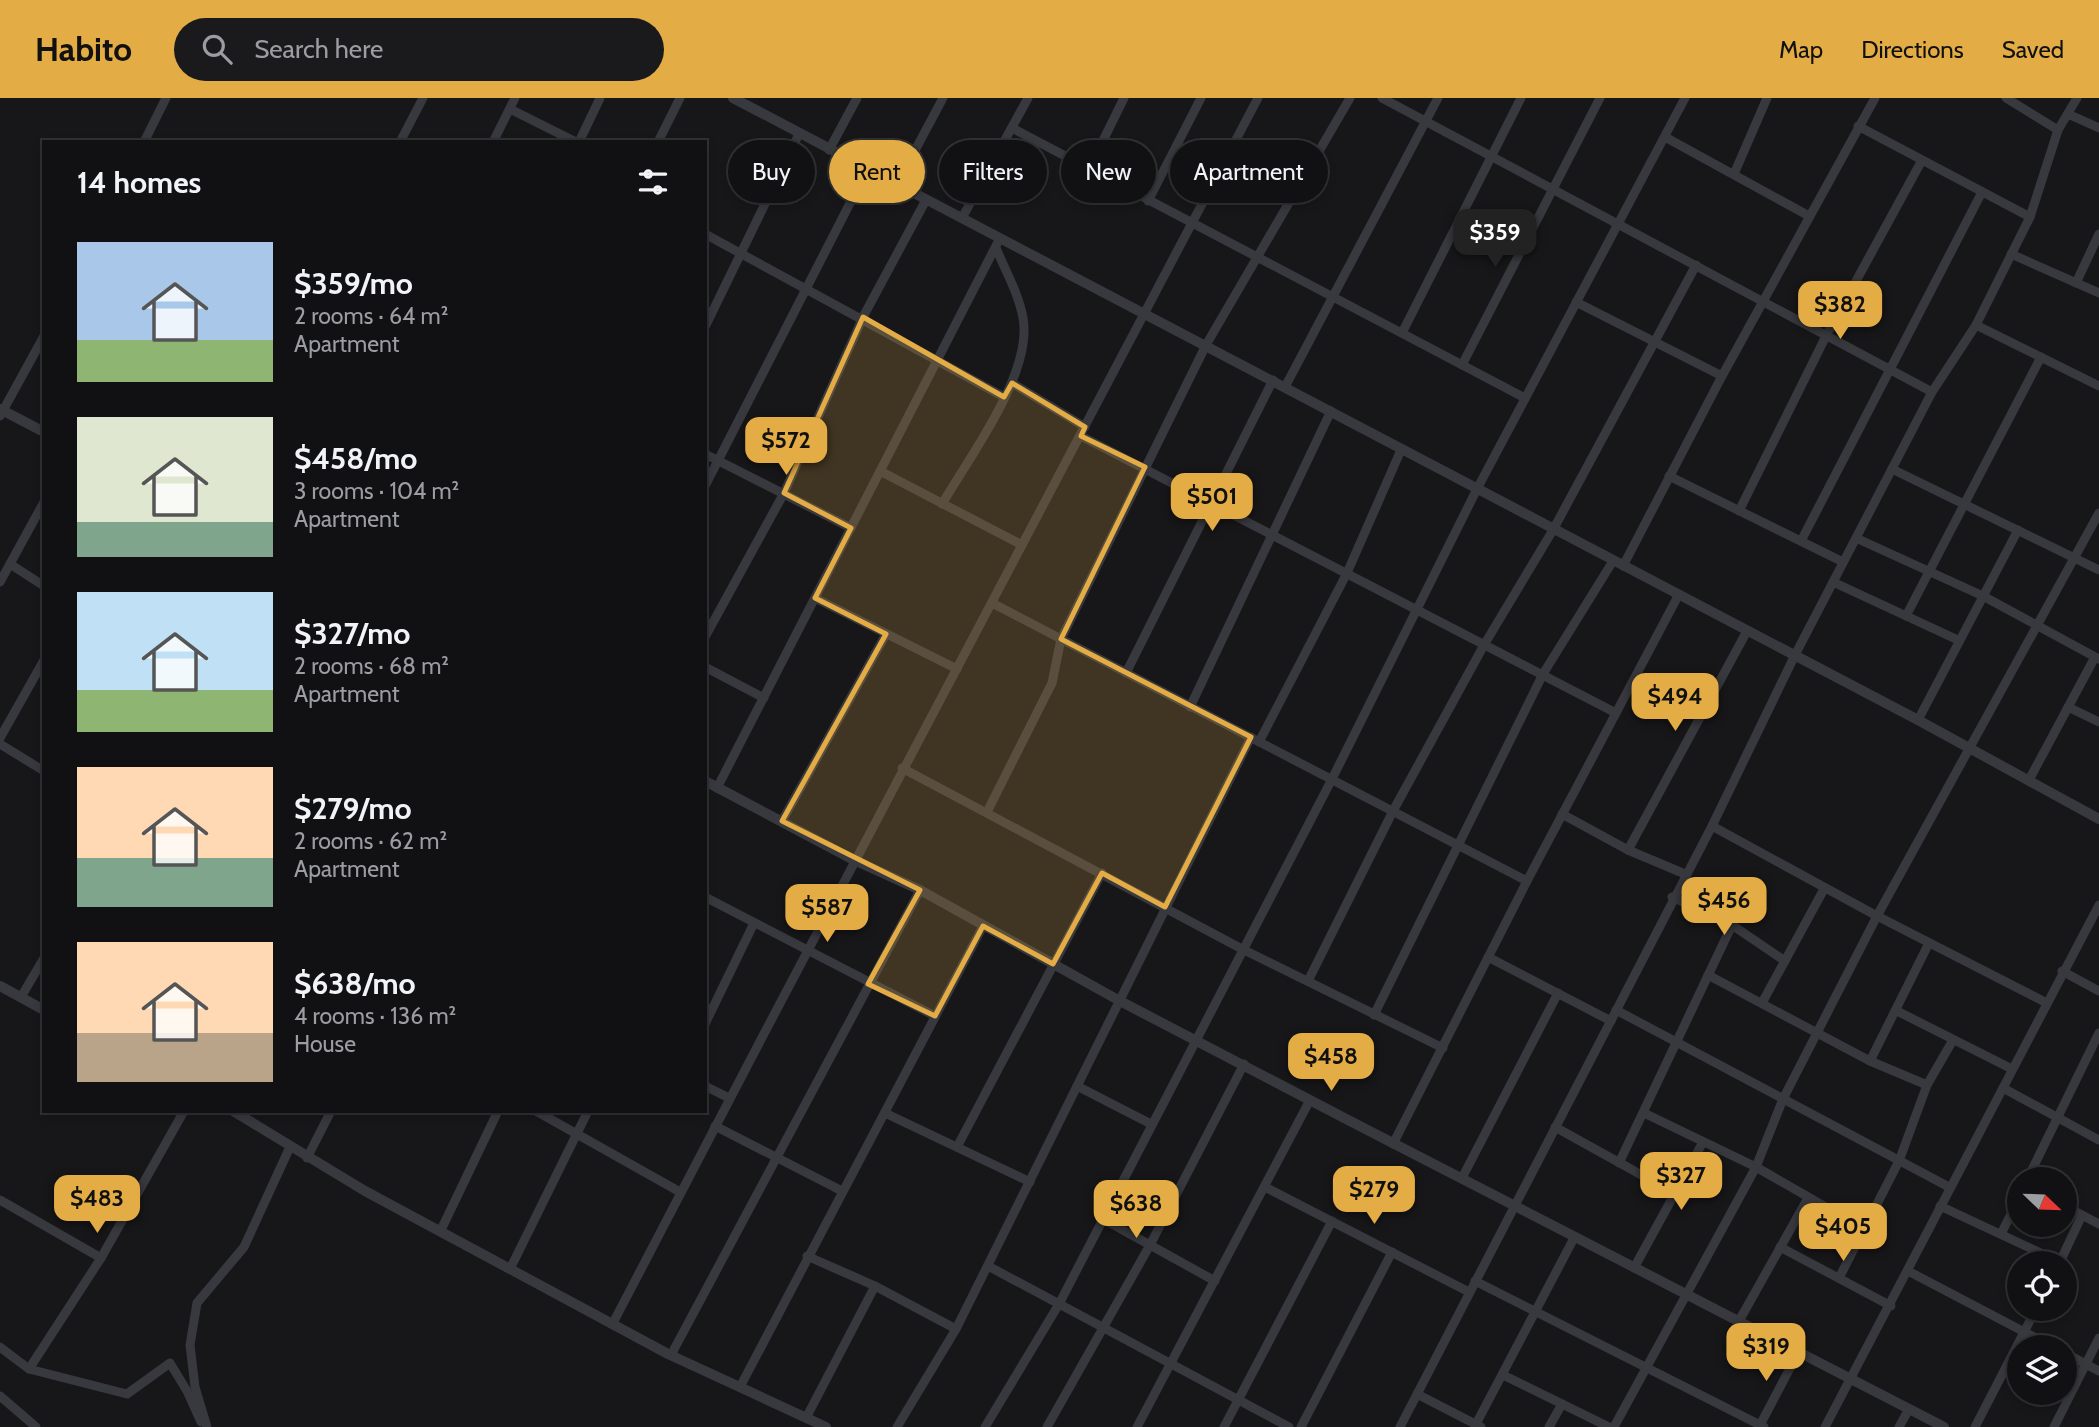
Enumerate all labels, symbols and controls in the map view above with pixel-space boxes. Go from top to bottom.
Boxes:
search box [174,18,664,81]
text: Habito [35,29,132,69]
icon: search [198,30,236,68]
text: Search here [254,33,383,65]
text: Map [1779,35,1823,64]
text: Directions [1861,35,1964,64]
text: Saved [2002,35,2064,64]
chip: Buy [728,140,815,203]
chip: Rent [829,140,925,203]
chip: Filters [939,140,1047,203]
chip: New [1061,140,1156,203]
chip: Apartment [1170,140,1328,203]
icon: filters [634,163,672,201]
text: 14 homes [77,164,201,201]
pin: $359 [1454,209,1536,269]
text: $359 [1469,218,1521,246]
text: $359/mo [294,265,413,302]
icon: home [133,270,217,354]
pin: $382 [1799,282,1881,341]
text: $382 [1814,290,1866,318]
text: 2 rooms · 64 m² [294,302,448,330]
text: Apartment [294,330,399,358]
pin: $572 [745,418,827,477]
text: $572 [761,426,811,454]
text: $458/mo [294,440,417,477]
icon: home [133,445,217,529]
pin: $501 [1171,474,1253,533]
text: 3 rooms · 104 m² [294,477,459,505]
text: $501 [1187,482,1237,510]
text: Apartment [294,505,399,533]
text: $327/mo [294,615,410,652]
icon: home [133,620,217,704]
text: 2 rooms · 68 m² [294,652,449,680]
pin: $494 [1634,674,1716,733]
text: Apartment [294,680,399,708]
text: $494 [1648,682,1702,710]
text: $279/mo [294,790,412,827]
icon: home [133,795,217,879]
text: 2 rooms · 62 m² [294,827,447,855]
text: Apartment [294,855,399,883]
pin: $456 [1683,878,1765,937]
pin: $587 [786,884,868,944]
text: $456 [1698,886,1750,914]
text: $587 [801,893,853,921]
text: $638/mo [294,965,416,1002]
icon: home [133,970,217,1054]
text: 4 rooms · 136 m² [294,1002,456,1030]
text: House [294,1030,356,1058]
pin: $458 [1290,1034,1372,1093]
text: $458 [1304,1042,1358,1070]
pin: $327 [1640,1152,1722,1212]
text: $327 [1656,1161,1706,1189]
pin: $279 [1333,1166,1415,1226]
north arrow [2007,1167,2077,1237]
map controls [2007,1167,2077,1405]
text: $279 [1349,1175,1399,1203]
pin: $483 [56,1176,138,1235]
pin: $638 [1095,1180,1177,1240]
text: $483 [70,1184,124,1212]
text: $638 [1110,1189,1162,1217]
pin: $405 [1802,1204,1884,1263]
text: $405 [1815,1212,1871,1240]
button: locate [2007,1251,2077,1321]
pin: $319 [1725,1324,1807,1383]
text: $319 [1742,1332,1790,1360]
button: layers [2007,1335,2077,1405]

